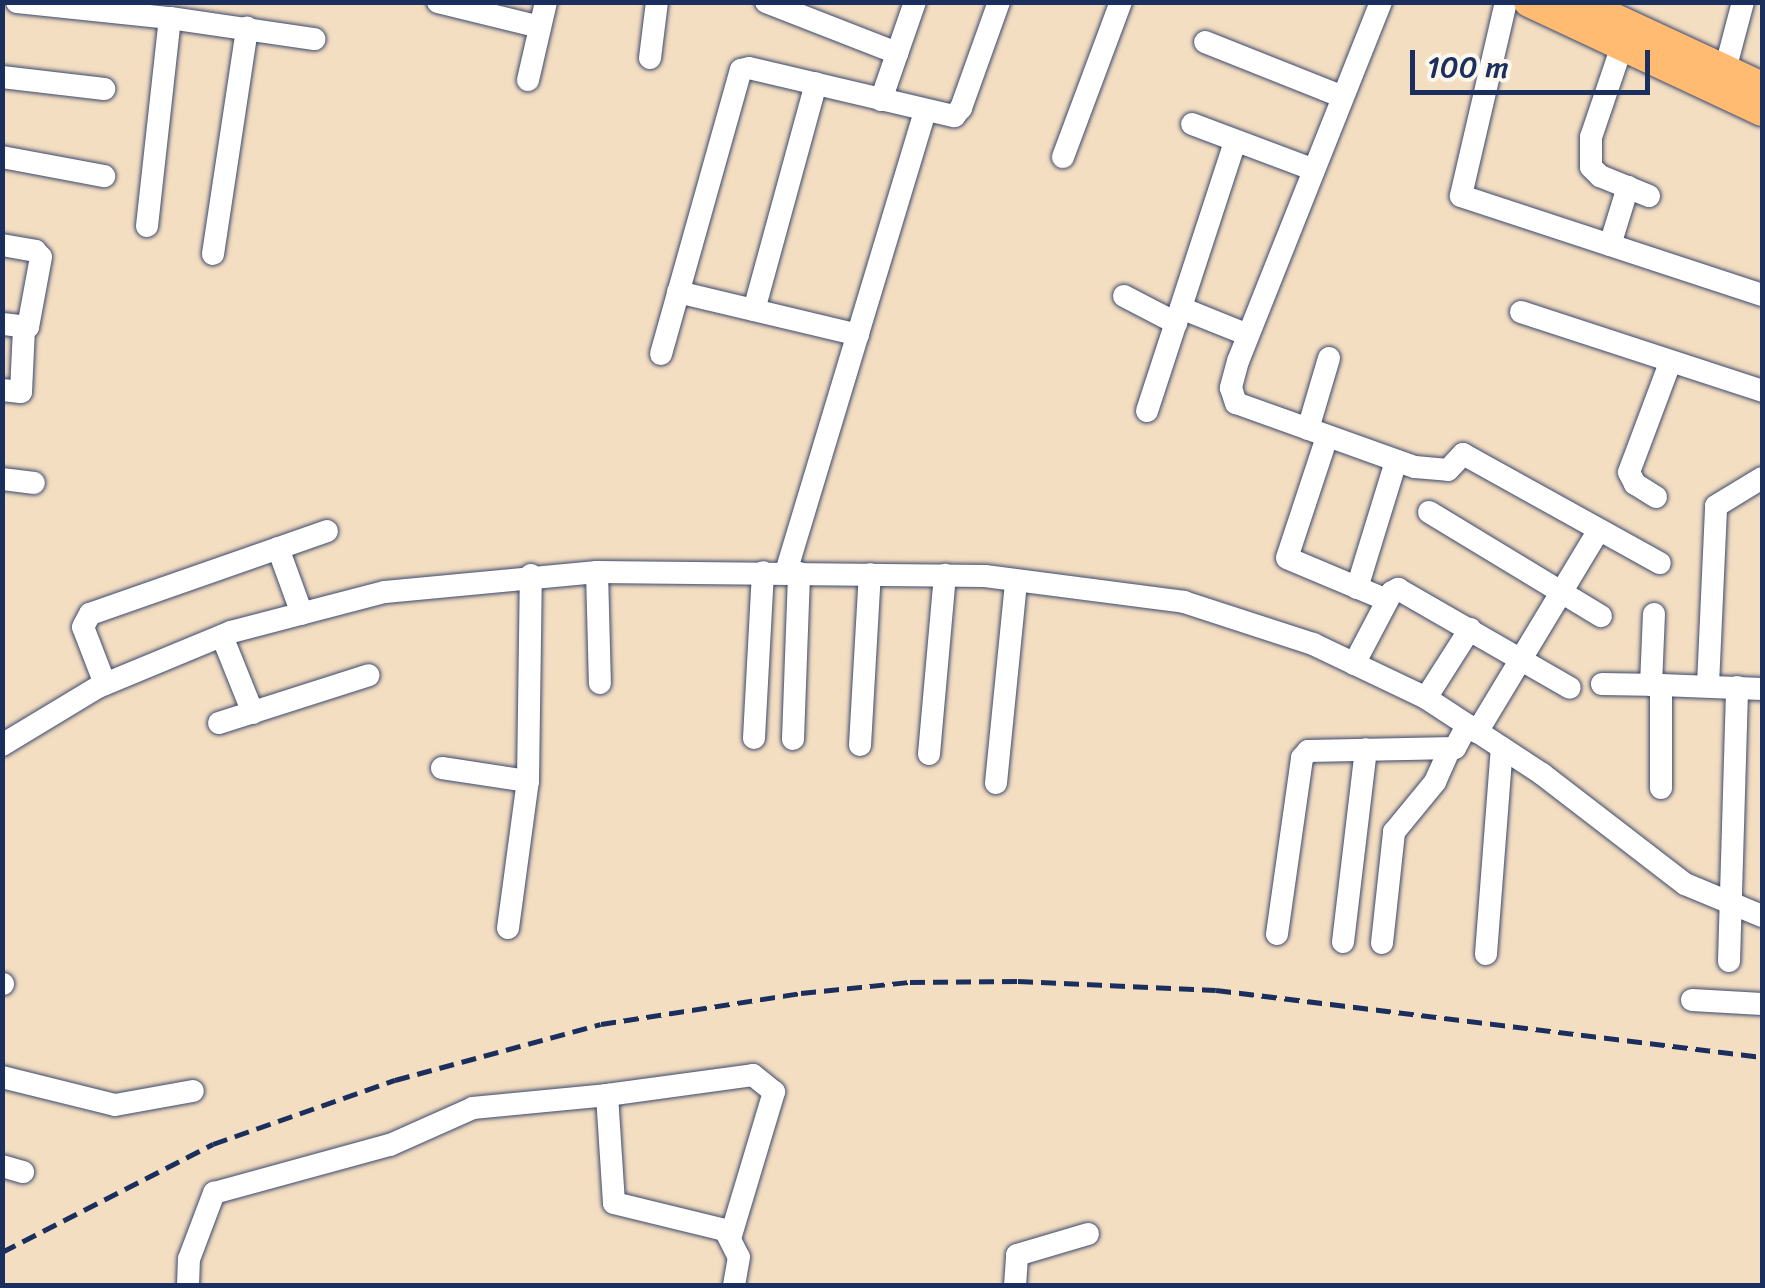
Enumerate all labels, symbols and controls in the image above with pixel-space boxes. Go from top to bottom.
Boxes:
scale bar [1415,30,1655,92]
text: 100 m [1427,40,1509,94]

